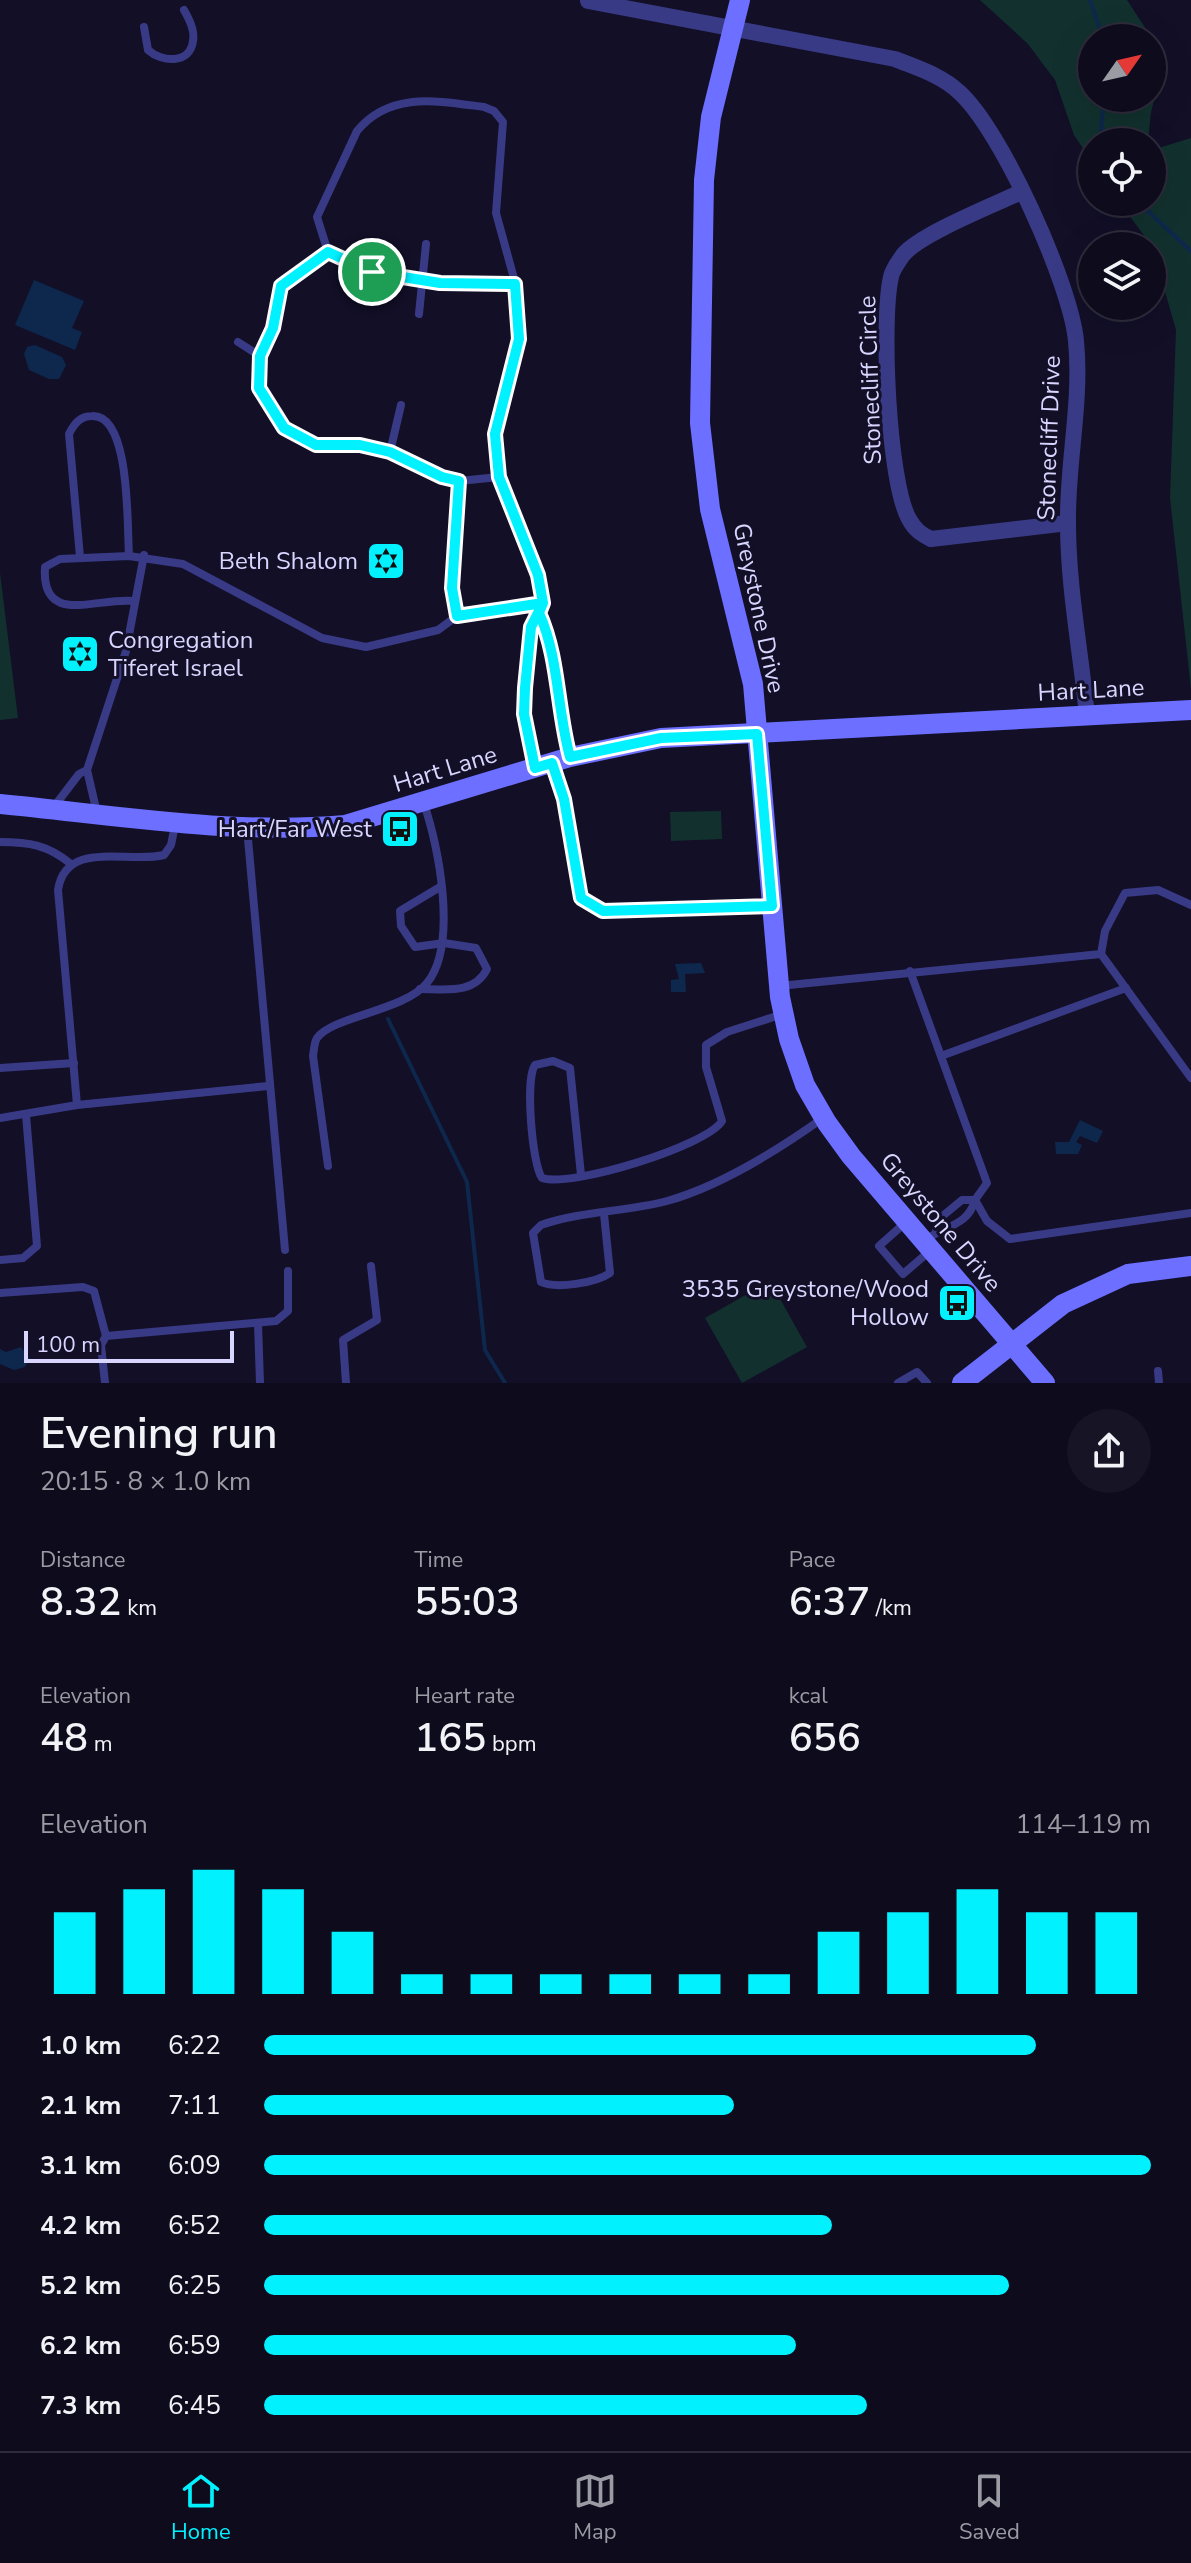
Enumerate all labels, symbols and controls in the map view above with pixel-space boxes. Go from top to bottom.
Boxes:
north arrow [1078,24,1166,112]
map controls [1078,24,1166,320]
button: locate [1078,128,1166,216]
button: layers [1078,232,1166,320]
pin [338,238,406,306]
icon: arrive [350,250,394,294]
street label: Stonecliff Circle [851,295,889,465]
street label: Stonecliff Drive [1030,355,1068,521]
street label: Greystone Drive [725,520,793,696]
synagogue icon: Beth Shalom [365,540,407,582]
place label: Beth Shalom [219,545,358,577]
place label: Congregation Tiferet Israel [108,624,253,684]
synagogue icon: Congregation Tiferet Israel [59,633,101,675]
street label: Hart Lane [1037,671,1145,709]
street label: Hart Lane [389,738,501,800]
bus stop icon: Hart/Far West [379,808,421,850]
place label: Hart/Far West [218,813,373,845]
street label: Greystone Drive [873,1145,1009,1299]
place label: 3535 Greystone/Wood Hollow [682,1273,929,1333]
bus stop icon: 3535 Greystone/Wood Hollow [936,1282,978,1324]
scale bar [24,1327,234,1363]
text: 100 m [36,1330,100,1360]
text: Evening run [40,1404,278,1464]
button: share [1067,1409,1151,1493]
text: 20:15 · 8 × 1.0 km [40,1464,251,1499]
text: Distance [40,1545,125,1575]
text: Time [414,1545,463,1575]
text: Pace [789,1545,835,1575]
text: 8.32 [40,1575,121,1629]
text: 55:03 [414,1575,520,1629]
text: 6:37 [789,1575,870,1629]
text: km [121,1593,157,1623]
text: /km [870,1593,912,1623]
text: Elevation [40,1681,131,1711]
text: Heart rate [414,1681,515,1711]
text: kcal [789,1681,828,1711]
text: 48 [40,1711,88,1765]
text: 165 [414,1711,486,1765]
text: 656 [789,1711,861,1765]
text: m [88,1729,113,1759]
text: bpm [486,1729,536,1759]
text: Elevation [40,1807,148,1842]
text: 114–119 m [1015,1807,1151,1842]
text: 1.0 km [40,2028,121,2063]
text: 6:22 [168,2028,221,2063]
text: 2.1 km [40,2088,121,2123]
text: 7:11 [168,2088,221,2123]
text: 3.1 km [40,2148,121,2183]
text: 6:09 [168,2148,221,2183]
text: 4.2 km [40,2208,121,2243]
text: 6:52 [168,2208,221,2243]
text: 5.2 km [40,2268,121,2303]
text: 6:25 [168,2268,221,2303]
text: 6.2 km [40,2328,121,2363]
text: 6:59 [168,2328,221,2363]
text: 7.3 km [40,2388,121,2423]
text: 6:45 [168,2388,221,2423]
tab: Home [171,2469,231,2547]
tab: Map [573,2469,617,2547]
tab: Saved [959,2469,1020,2547]

